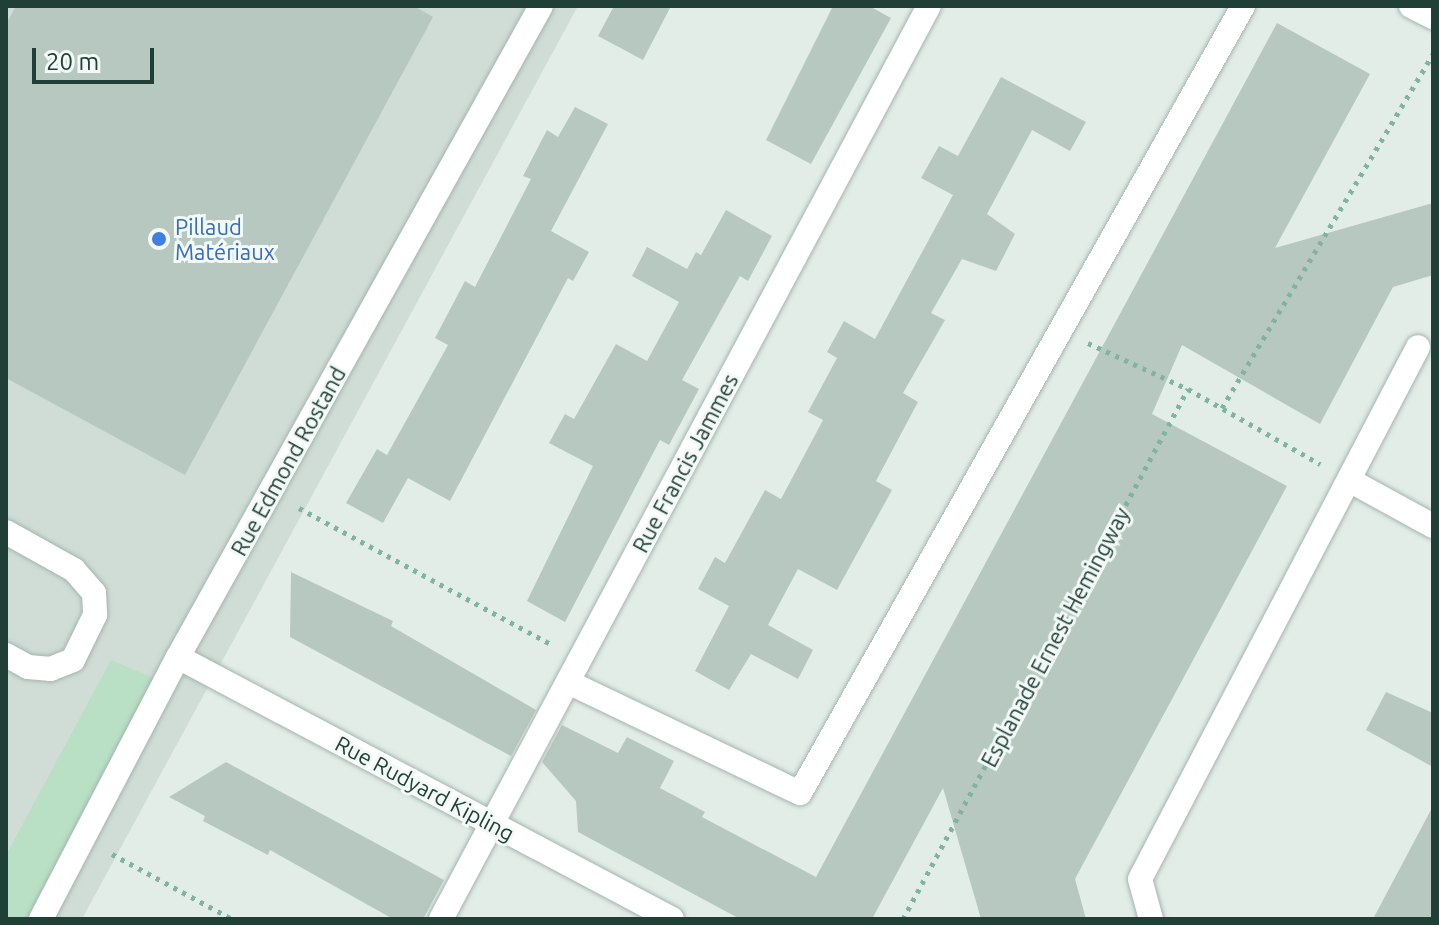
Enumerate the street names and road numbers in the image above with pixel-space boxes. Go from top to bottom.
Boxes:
street label: Rue Edmond Rostand [225,362,351,560]
street label: Rue Francis Jammes [627,369,743,557]
street label: Esplanade Ernest Hemingway [975,503,1135,771]
street label: Rue Rudyard Kipling [331,730,519,846]

